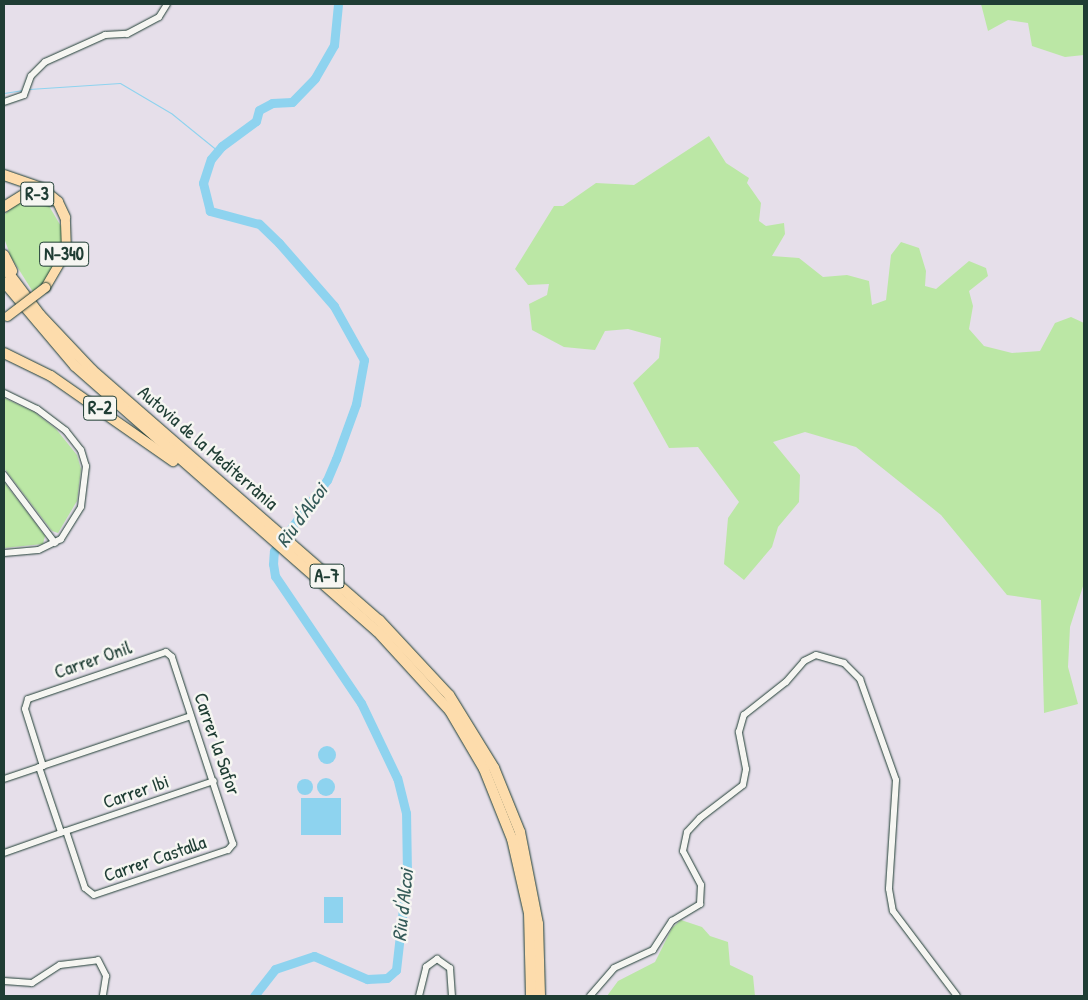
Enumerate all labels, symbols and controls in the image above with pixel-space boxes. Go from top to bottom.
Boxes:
road number: R-3 [20,178,54,210]
road number: N-340 [39,238,89,270]
street label: Autovia de la Mediterrània [133,381,283,515]
road number: R-2 [82,392,118,423]
water label: Riu d'Alcoi [270,479,332,551]
road number: A-7 [310,560,344,592]
street label: Carrer Onil [51,636,135,684]
street label: Carrer la Safor [189,690,245,798]
street label: Carrer Ibi [100,770,172,814]
street label: Carrer Castalla [101,831,209,887]
water label: Riu d'Alcoi [386,868,418,942]

